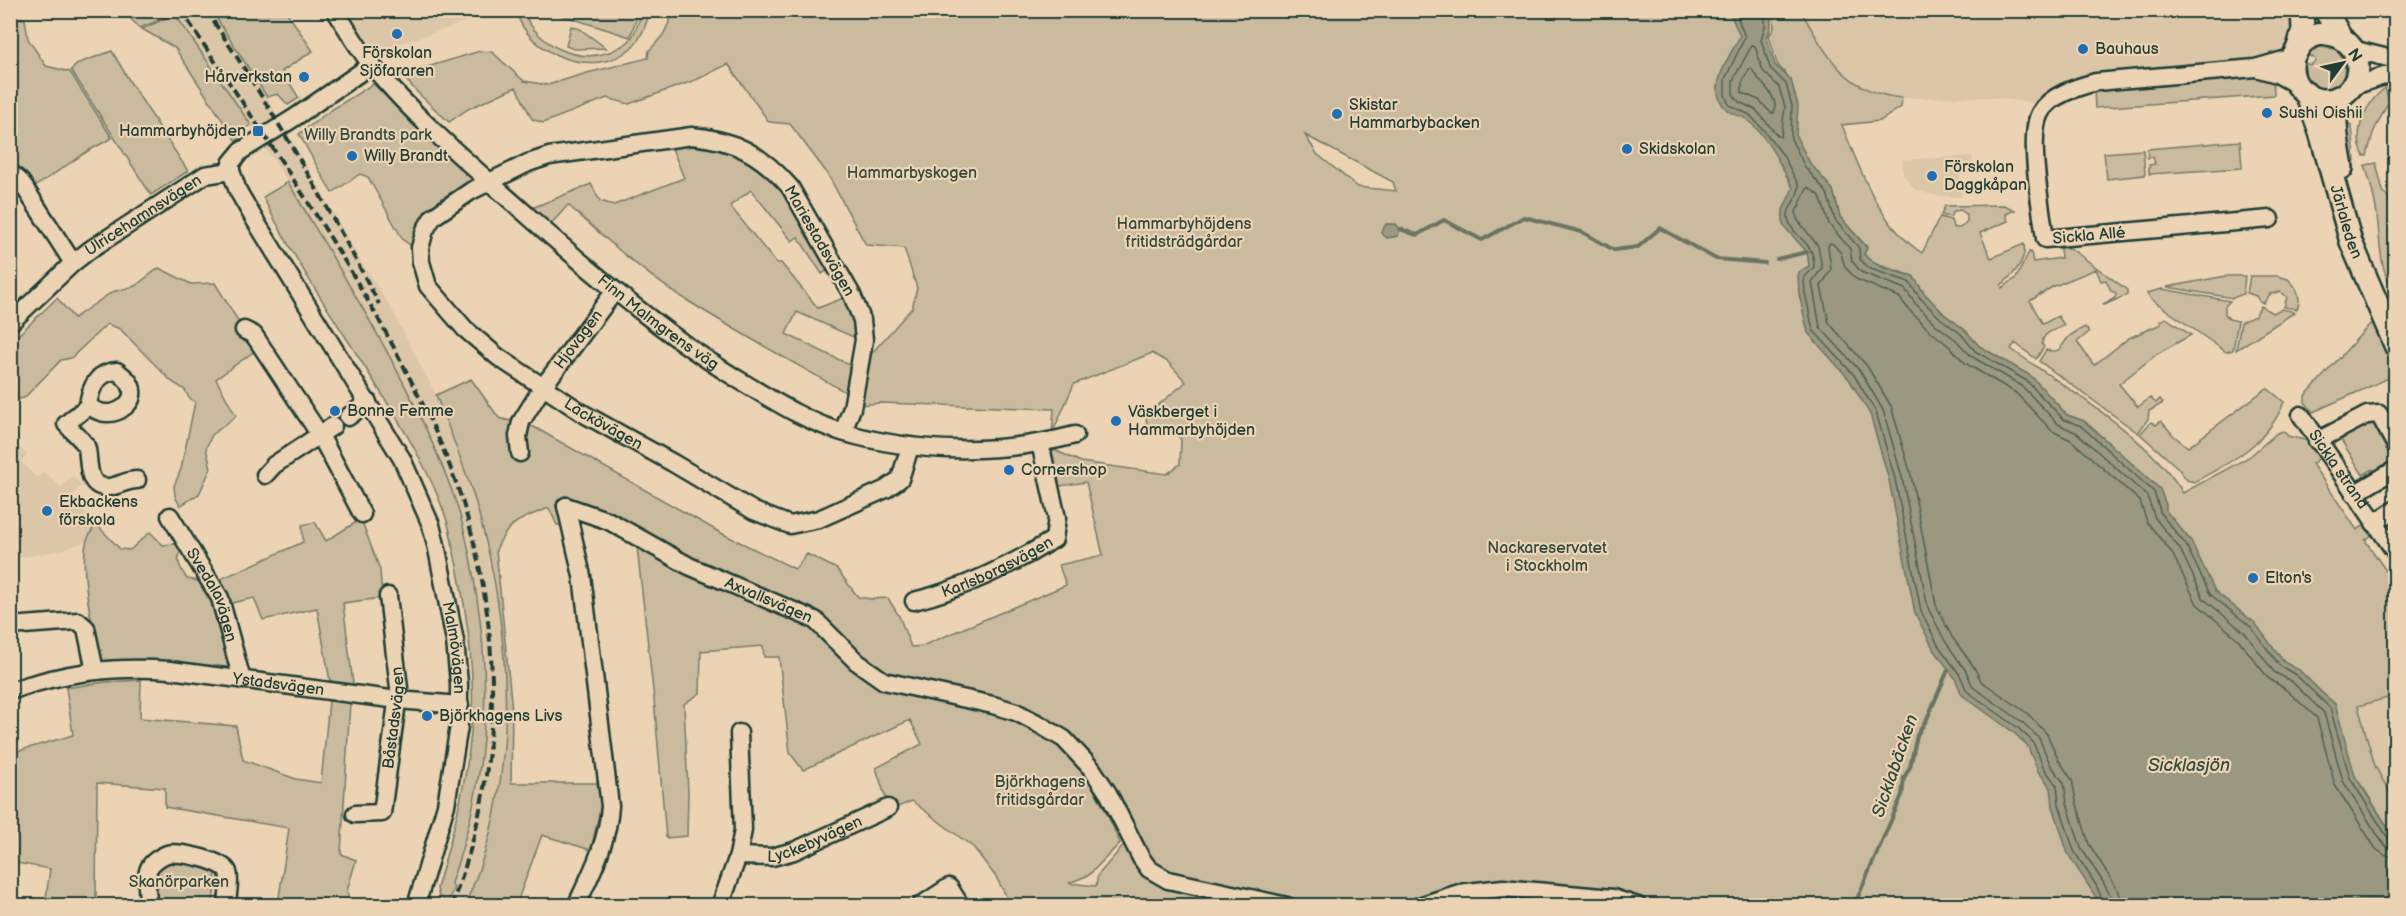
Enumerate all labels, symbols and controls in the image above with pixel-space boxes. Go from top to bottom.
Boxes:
marker: Förskolan Sjöfararen [390,27,404,41]
north arrow [2313,33,2373,93]
place label: Bauhaus [2095,40,2159,59]
marker: Bauhaus [2076,42,2090,56]
place label: Förskolan Sjöfararen [360,44,434,81]
text: N [2343,45,2366,66]
place label: Hårverkstan [204,68,292,87]
marker: Hårverkstan [297,70,311,84]
place label: Skistar Hammarbybacken [1349,96,1480,133]
place label: Sushi Oishii [2279,104,2363,123]
marker: Sushi Oishii [2260,106,2274,120]
marker: Skistar Hammarbybacken [1330,107,1344,121]
place label: Hammarbyhöjden [119,122,246,141]
marker: Hammarbyhöjden [251,124,265,138]
park label: Willy Brandts park [304,126,432,145]
place label: Skidskolan [1639,140,1716,159]
marker: Skidskolan [1620,142,1634,156]
place label: Willy Brandt [364,147,448,166]
marker: Willy Brandt [345,149,359,163]
place label: Förskolan Daggkåpan [1944,158,2027,195]
park label: Hammarbyskogen [847,164,977,183]
marker: Förskolan Daggkåpan [1925,169,1939,183]
street label: Ulricehamnsvägen [81,170,205,260]
street label: Mariestadsvägen [780,182,858,300]
street label: Järlaleden [2326,183,2367,262]
park label: Hammarbyhöjdens fritidsträdgårdar [1116,215,1252,252]
street label: Sickla Allé [2052,223,2127,249]
street label: Finn Malmgrens väg [594,271,722,374]
street label: Hjovägen [550,306,607,373]
street label: Läckövägen [561,394,646,454]
place label: Bonne Femme [347,402,454,421]
place label: Väskberget i Hammarbyhöjden [1128,403,1255,440]
marker: Bonne Femme [328,404,342,418]
marker: Väskberget i Hammarbyhöjden [1109,414,1123,428]
street label: Sickla strand [2304,426,2372,513]
place label: Cornershop [1021,461,1107,480]
marker: Cornershop [1002,463,1016,477]
place label: Ekbackens förskola [59,493,138,530]
marker: Ekbackens förskola [40,504,54,518]
street label: Karlsborgsvägen [939,532,1057,602]
park label: Nackareservatet i Stockholm [1487,539,1607,576]
street label: Svedalavägen [182,544,241,644]
place label: Elton's [2265,569,2312,588]
marker: Elton's [2246,571,2260,585]
street label: Axvallsvägen [722,573,815,627]
street label: Malmövägen [438,600,469,694]
street label: Båstadsvägen [379,666,409,770]
street label: Ystadsvägen [231,669,325,700]
place label: Björkhagens Livs [439,707,562,726]
marker: Björkhagens Livs [420,709,434,723]
water label: Sicklabäcken [1868,712,1922,820]
water label: Sicklasjön [2148,755,2230,776]
park label: Björkhagens fritidsgårdar [995,773,1086,810]
street label: Lyckebyvägen [767,812,865,867]
park label: Skanörparken [129,873,229,892]

